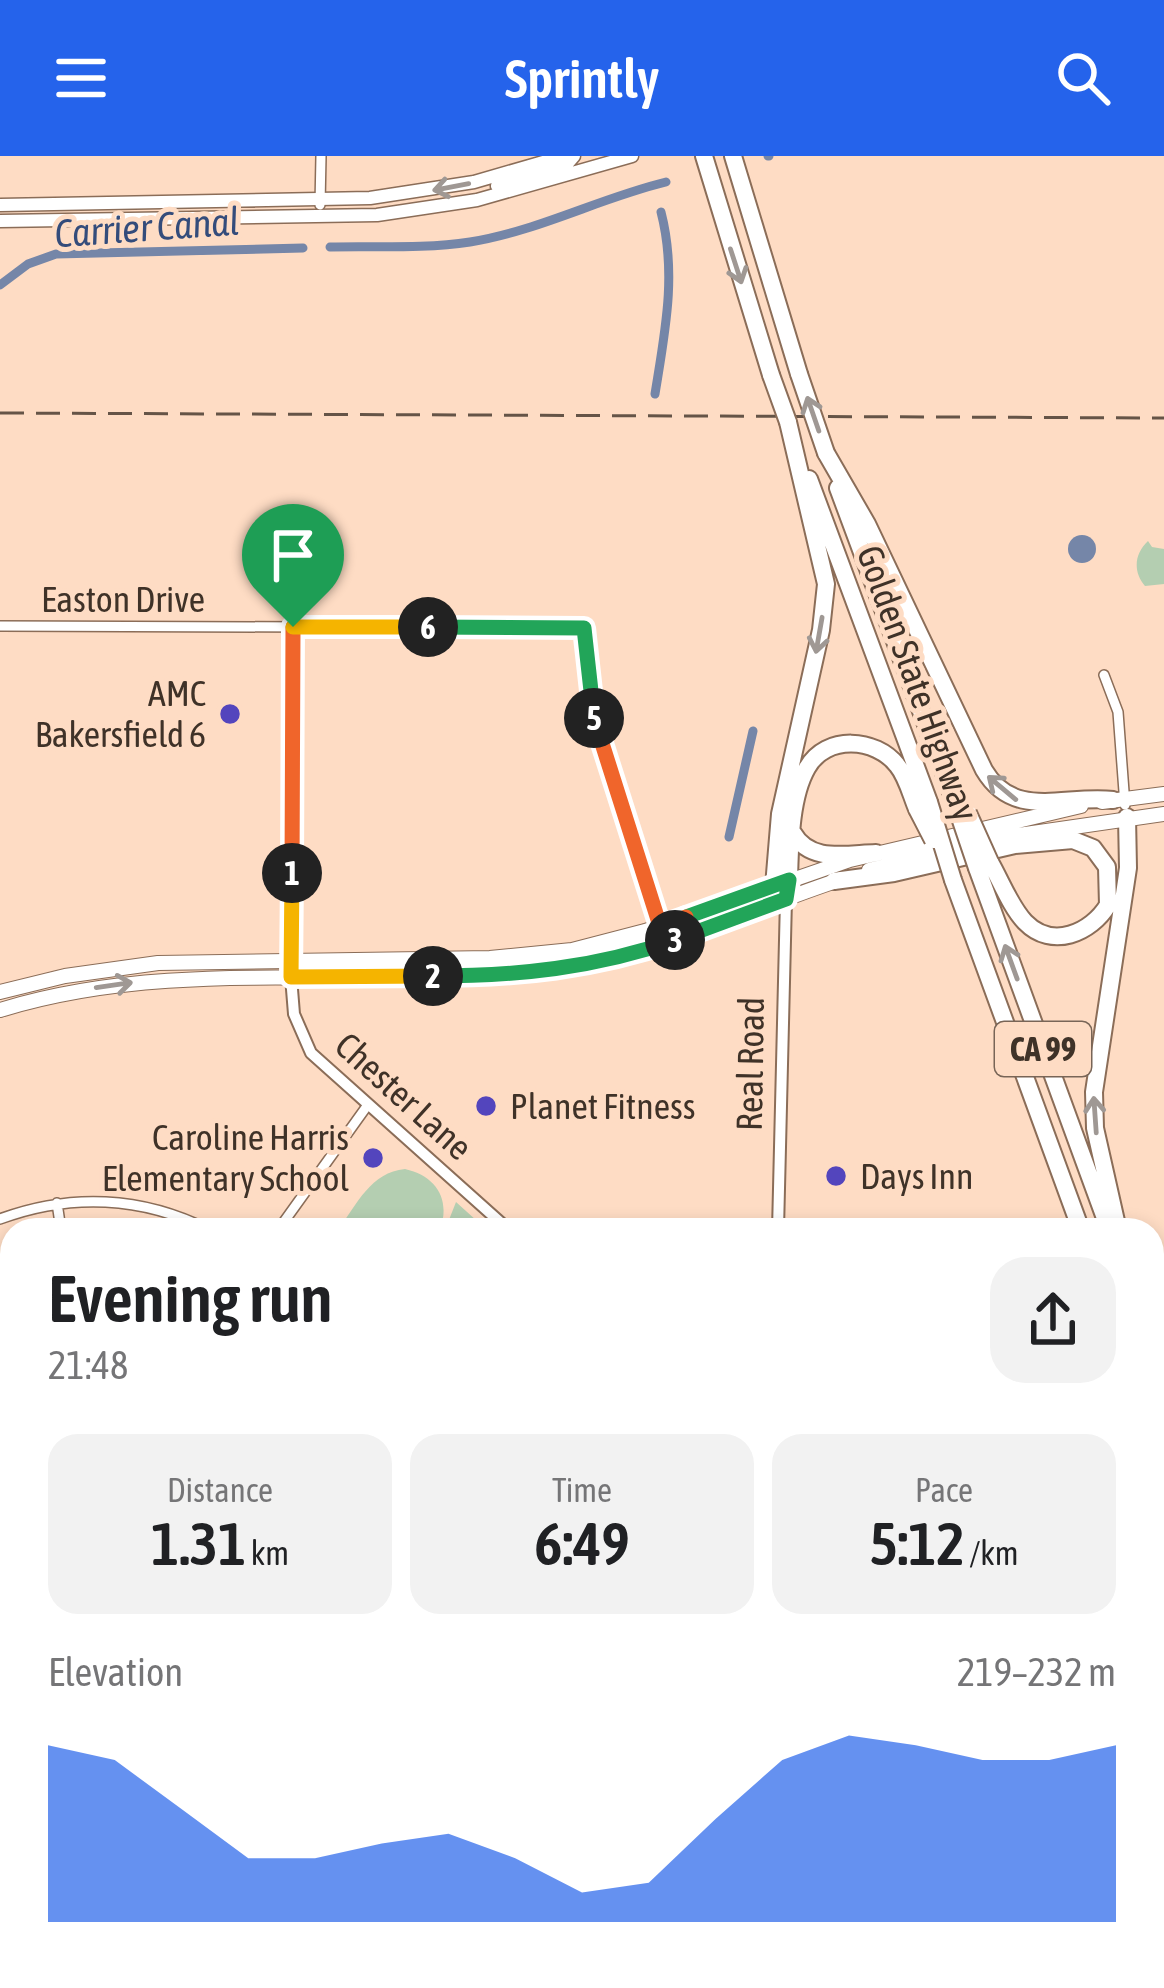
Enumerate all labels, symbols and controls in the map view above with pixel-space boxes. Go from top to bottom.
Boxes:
icon: menu [48,45,114,111]
icon: search [1050,45,1116,111]
text: Sprintly [505,48,659,109]
one-way arrow [432,177,471,199]
water label: Carrier Canal [53,199,241,255]
one-way arrow [726,246,748,284]
one-way arrow [800,396,822,434]
pin [242,504,344,627]
icon: arrive [260,522,326,588]
street label: Golden State Highway [849,540,987,826]
street label: Easton Drive [41,578,205,620]
pin: 6 [398,597,458,657]
text: 6 [420,608,436,646]
one-way arrow [807,615,829,654]
place label: AMC Bakersfield 6 [35,672,206,755]
pin: 5 [564,688,624,748]
text: 5 [586,699,602,737]
marker: AMC Bakersfield 6 [217,701,243,727]
one-way arrow [987,775,1019,802]
pin: 1 [262,843,322,903]
text: 1 [284,854,300,892]
pin: 3 [645,910,705,970]
text: 3 [667,921,683,959]
one-way arrow [999,944,1021,981]
pin: 2 [403,946,463,1006]
text: 2 [425,957,441,995]
one-way arrow [94,973,133,996]
street label: Real Road [728,997,772,1131]
road number: CA 99 [995,1022,1091,1076]
street label: Chester Lane [327,1024,481,1168]
place label: Planet Fitness [510,1085,695,1127]
marker: Planet Fitness [473,1093,499,1119]
one-way arrow [1084,1097,1107,1136]
place label: Caroline Harris Elementary School [102,1116,349,1199]
marker: Caroline Harris Elementary School [360,1145,386,1171]
place label: Days Inn [860,1155,973,1197]
marker: Days Inn [823,1163,849,1189]
button: share [990,1257,1116,1383]
text: Evening run [48,1260,333,1336]
text: 21:48 [48,1343,128,1387]
text: Distance [167,1471,273,1509]
text: Time [552,1471,612,1509]
text: Pace [915,1471,973,1509]
text: 1.31 [151,1509,246,1578]
text: 6:49 [534,1509,630,1578]
text: 5:12 [869,1509,965,1578]
text: km [246,1534,289,1572]
text: /km [965,1534,1019,1572]
text: Elevation [48,1650,183,1694]
text: 219–232 m [957,1650,1116,1694]

